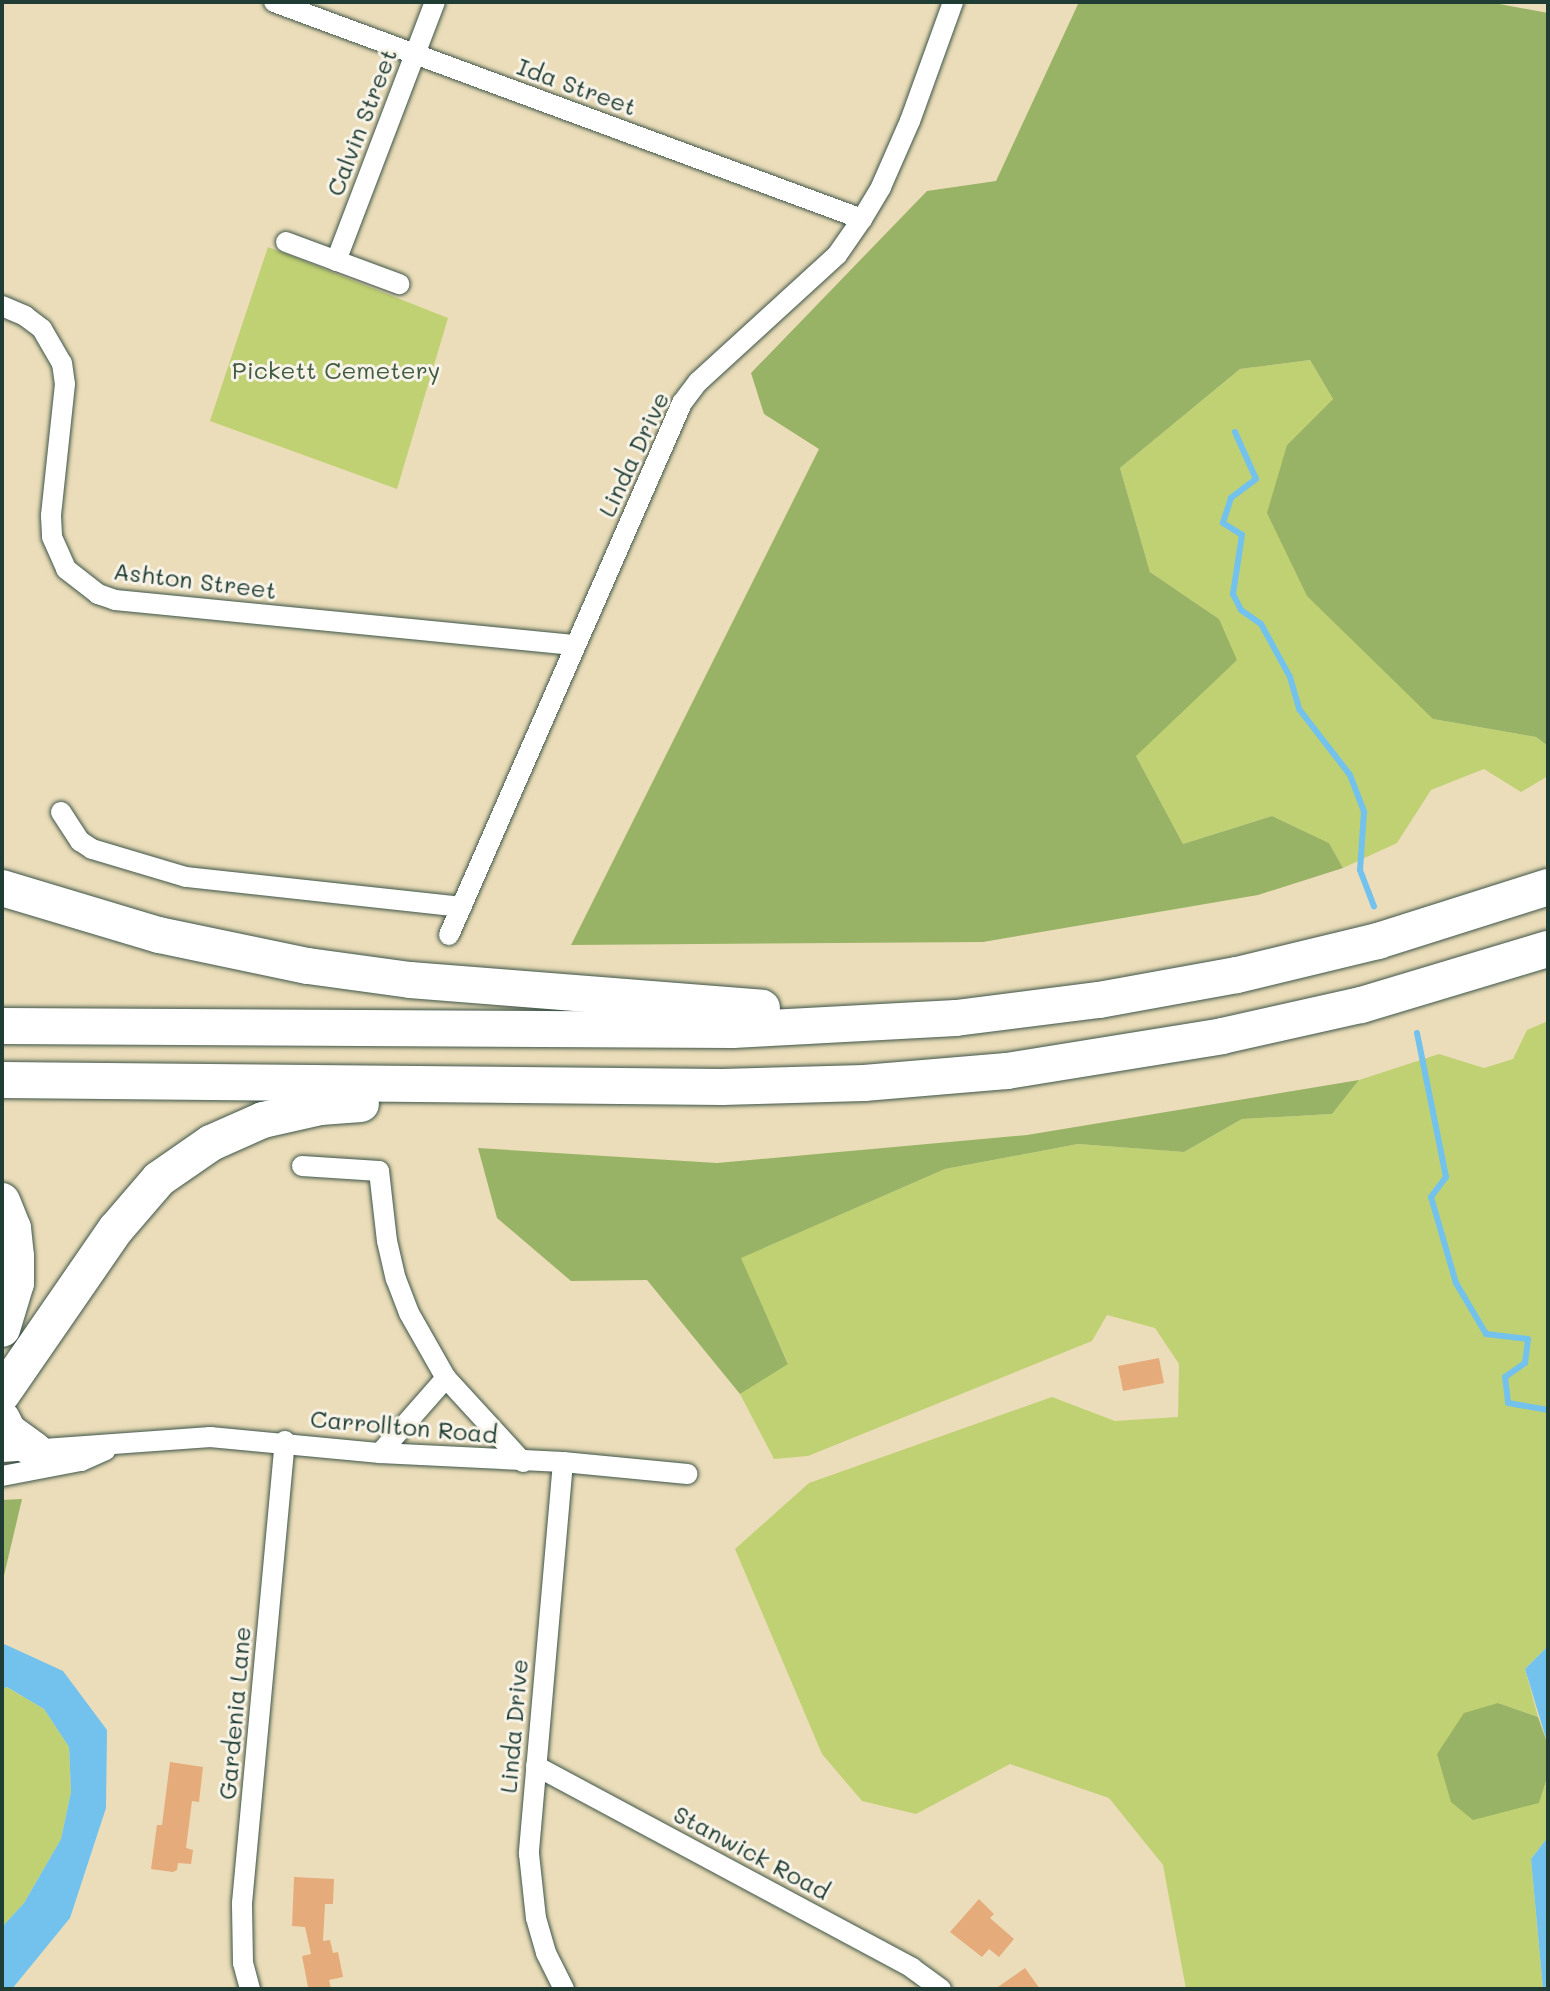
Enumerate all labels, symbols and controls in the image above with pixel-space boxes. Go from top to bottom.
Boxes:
street label: Calvin Street [320,44,402,200]
street label: Ida Street [513,51,641,121]
park label: Pickett Cemetery [232,356,440,384]
street label: Linda Drive [592,387,674,521]
street label: Ashton Street [112,556,278,604]
street label: Carrollton Road [309,1403,499,1449]
street label: Gardenia Lane [212,1625,256,1801]
street label: Linda Drive [493,1658,533,1794]
street label: Stanwick Road [669,1799,835,1905]

